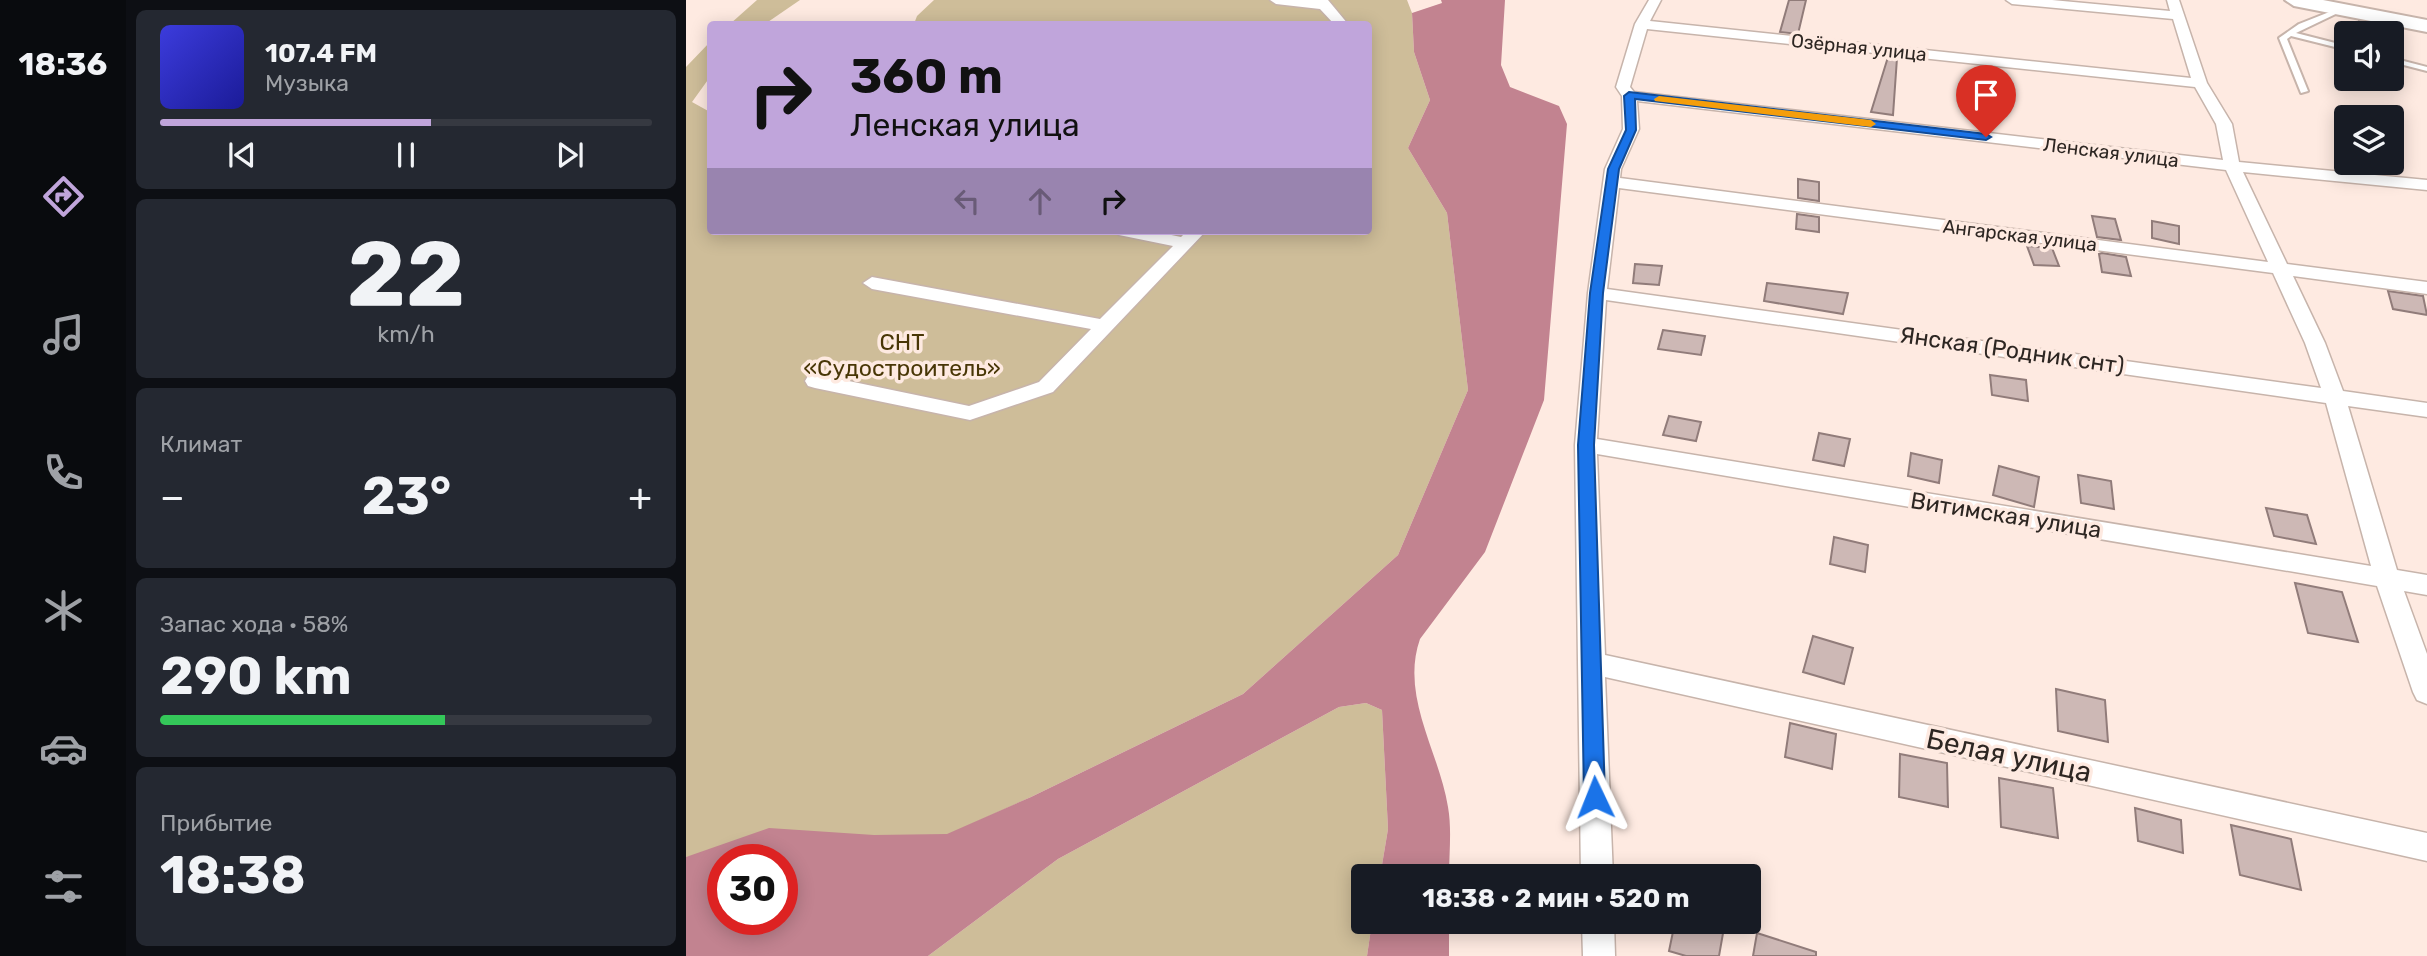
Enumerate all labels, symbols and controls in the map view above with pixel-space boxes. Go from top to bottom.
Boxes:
map controls [2334,21,2404,175]
button: sound [2334,21,2404,91]
street label: Озёрная улица [1790,29,1928,66]
text: 107.4 FM [265,38,377,69]
text: 18:36 [19,45,107,83]
text: 360 m [850,47,1003,105]
icon: right [735,49,826,140]
pin [1956,65,2016,137]
text: Музыка [265,69,349,97]
icon: arrive [1967,76,2005,114]
button: layers [2334,105,2404,175]
text: Ленская улица [850,106,1080,144]
street label: Ленская улица [2042,133,2180,172]
icon: previous [223,136,261,174]
icon: pause [387,136,425,174]
icon: next [551,136,589,174]
icon: directions [39,172,88,221]
icon: left [948,182,986,220]
icon: ahead [1021,182,1059,220]
icon: right [1094,182,1132,220]
street label: Ангарская улица [1942,215,2098,256]
text: 22 [347,220,465,328]
icon: music [39,310,88,359]
text: km/h [377,320,435,348]
street label: Янская (Родник снт) [1898,320,2126,380]
park label: СНТ «Судостроитель» [803,328,1001,382]
text: Климат [160,430,242,458]
icon: phone [39,448,88,497]
text: 23° [362,465,451,527]
text: − [160,474,185,520]
text: + [628,474,652,520]
street label: Витимская улица [1909,486,2103,544]
icon: climate [39,586,88,635]
text: Запас хода · 58% [160,610,348,638]
text: 290 km [160,645,352,707]
street label: Белая улица [1923,722,2094,789]
icon: car [39,724,88,773]
position arrow [1558,760,1632,834]
text: Прибытие [160,809,272,837]
text: 18:38 [160,844,306,906]
speed limit sign: 30 [707,844,798,935]
icon: filters [39,862,88,911]
text: 18:38 · 2 мин · 520 m [1422,883,1690,914]

